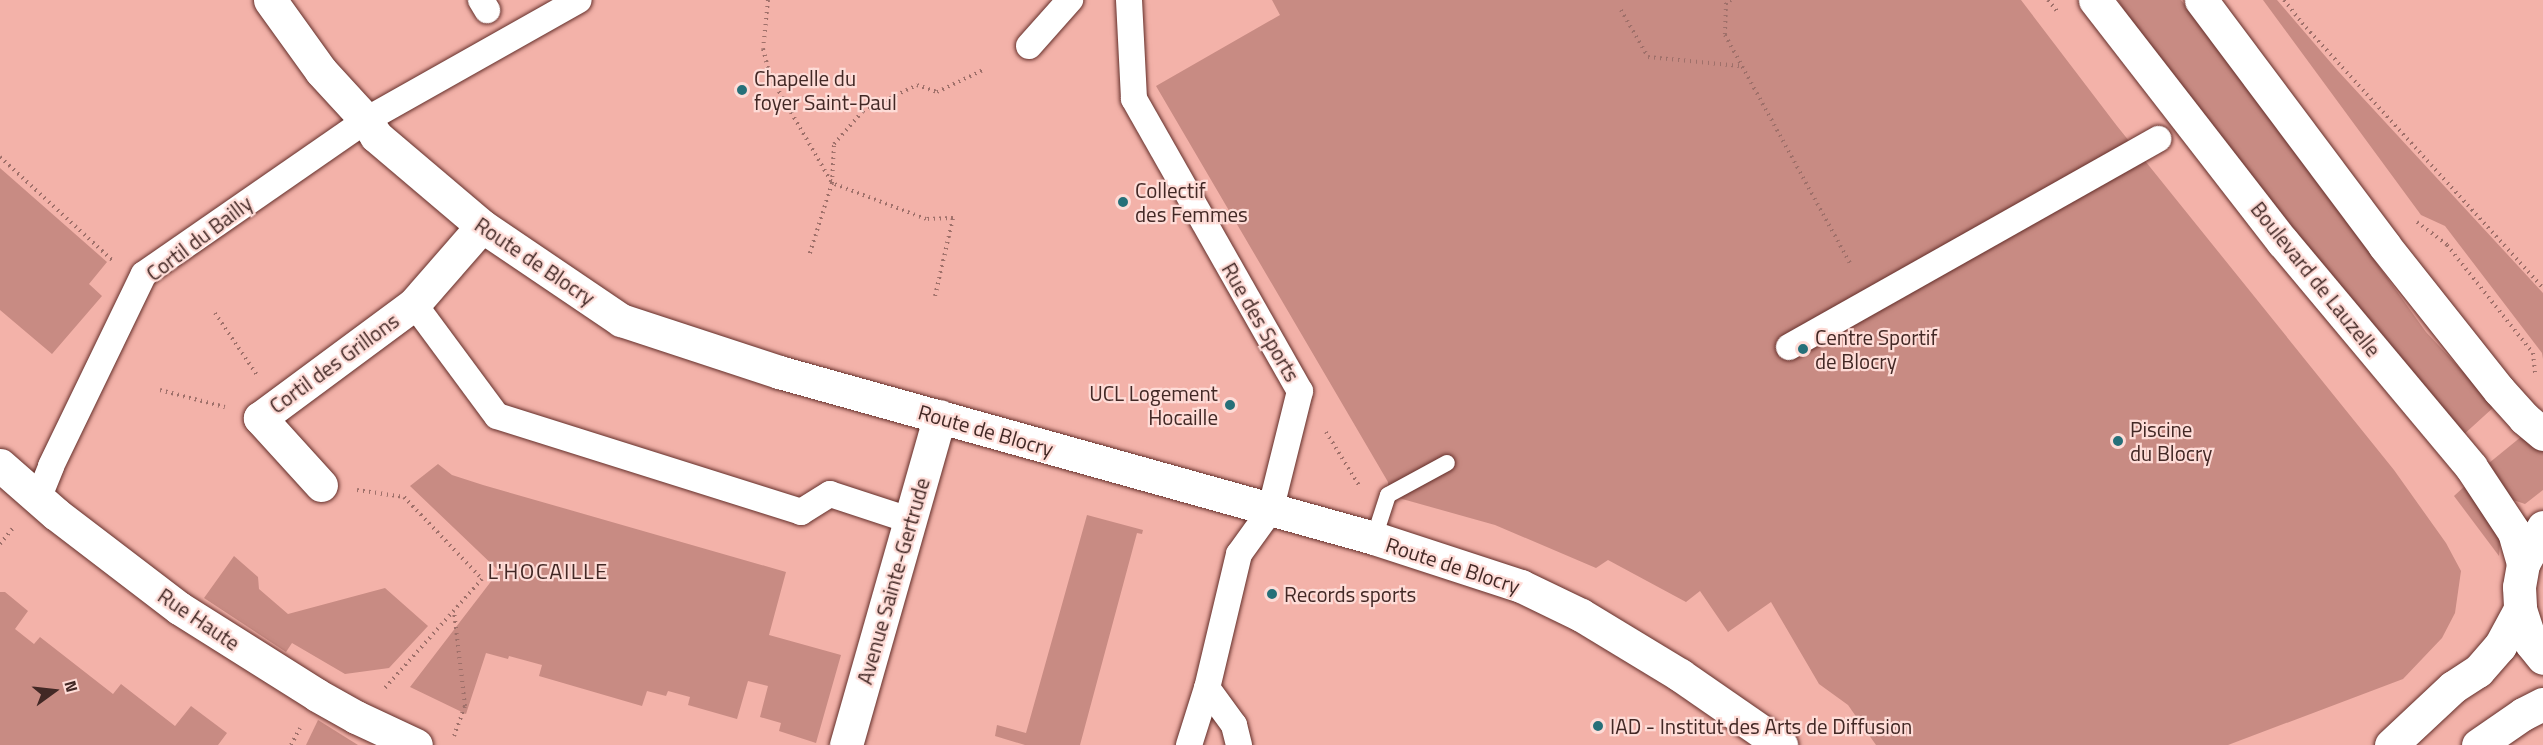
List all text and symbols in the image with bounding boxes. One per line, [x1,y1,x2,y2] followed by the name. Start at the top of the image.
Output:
[754,65,897,115] place label: Chapelle du foyer Saint-Paul
[735,83,749,97] marker: Chapelle du foyer Saint-Paul
[1135,177,1248,227] place label: Collectif des Femmes
[141,190,257,286] street label: Cortil du Bailly
[1116,195,1130,209] marker: Collectif des Femmes
[2246,196,2386,362] street label: Boulevard de Lauzelle
[470,212,600,310] street label: Route de Blocry
[1217,258,1305,386] street label: Rue des Sports
[264,308,404,418] street label: Cortil des Grillons
[1815,324,1937,374] place label: Centre Sportif de Blocry
[1796,342,1810,356] marker: Centre Sportif de Blocry
[1089,380,1218,430] place label: UCL Logement Hocaille
[1223,398,1237,412] marker: UCL Logement Hocaille
[916,399,1056,461] street label: Route de Blocry
[2130,416,2212,466] place label: Piscine du Blocry
[2111,434,2125,448] marker: Piscine du Blocry
[851,475,935,687] street label: Avenue Sainte-Gertrude
[1383,531,1523,599] street label: Route de Blocry
[487,559,609,585] district label: L'HOCAILLE
[1284,581,1416,607] place label: Records sports
[153,583,245,655] street label: Rue Haute
[1265,587,1279,601] marker: Records sports
[24,661,84,721] north arrow
[58,678,84,695] text: N
[1610,713,1912,739] place label: IAD - Institut des Arts de Diffusion
[1591,719,1605,733] marker: IAD - Institut des Arts de Diffusion

